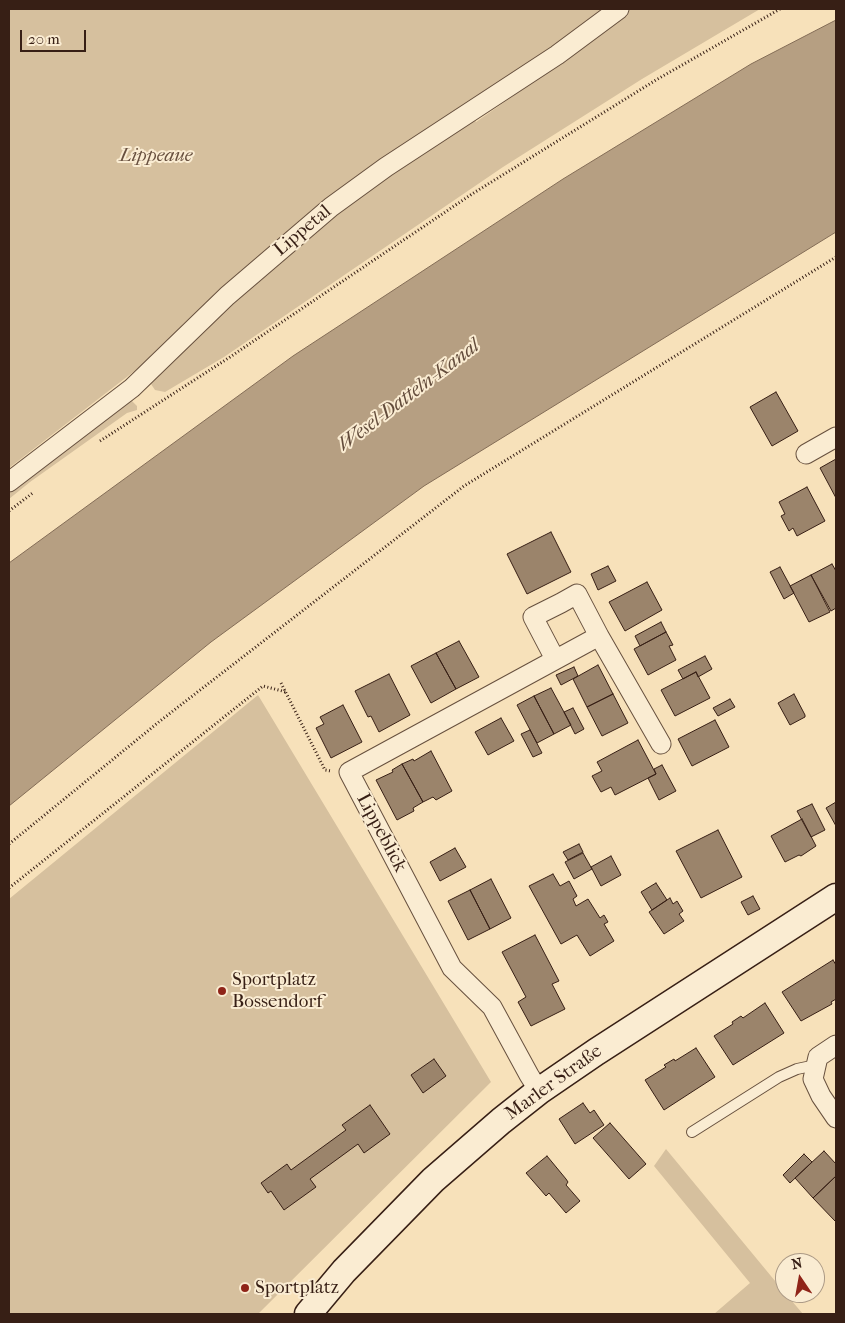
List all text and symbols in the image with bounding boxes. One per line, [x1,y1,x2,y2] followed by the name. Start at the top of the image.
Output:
[22,20,89,52] scale bar
[28,30,60,48] text: 20 m
[120,145,192,167] park label: Lippeaue
[270,200,336,262] street label: Lippetal
[333,335,485,457] water label: Wesel-Datteln-Kanal
[351,790,411,876] street label: Lippeblick
[232,969,323,1013] place label: Sportplatz Bossendorf
[216,985,228,997] marker: Sportplatz Bossendorf
[501,1040,607,1126] street label: Marler Straße
[775,1253,825,1303] north arrow
[790,1254,804,1273] text: N
[255,1277,339,1299] place label: Sportplatz
[239,1282,251,1294] marker: Sportplatz

